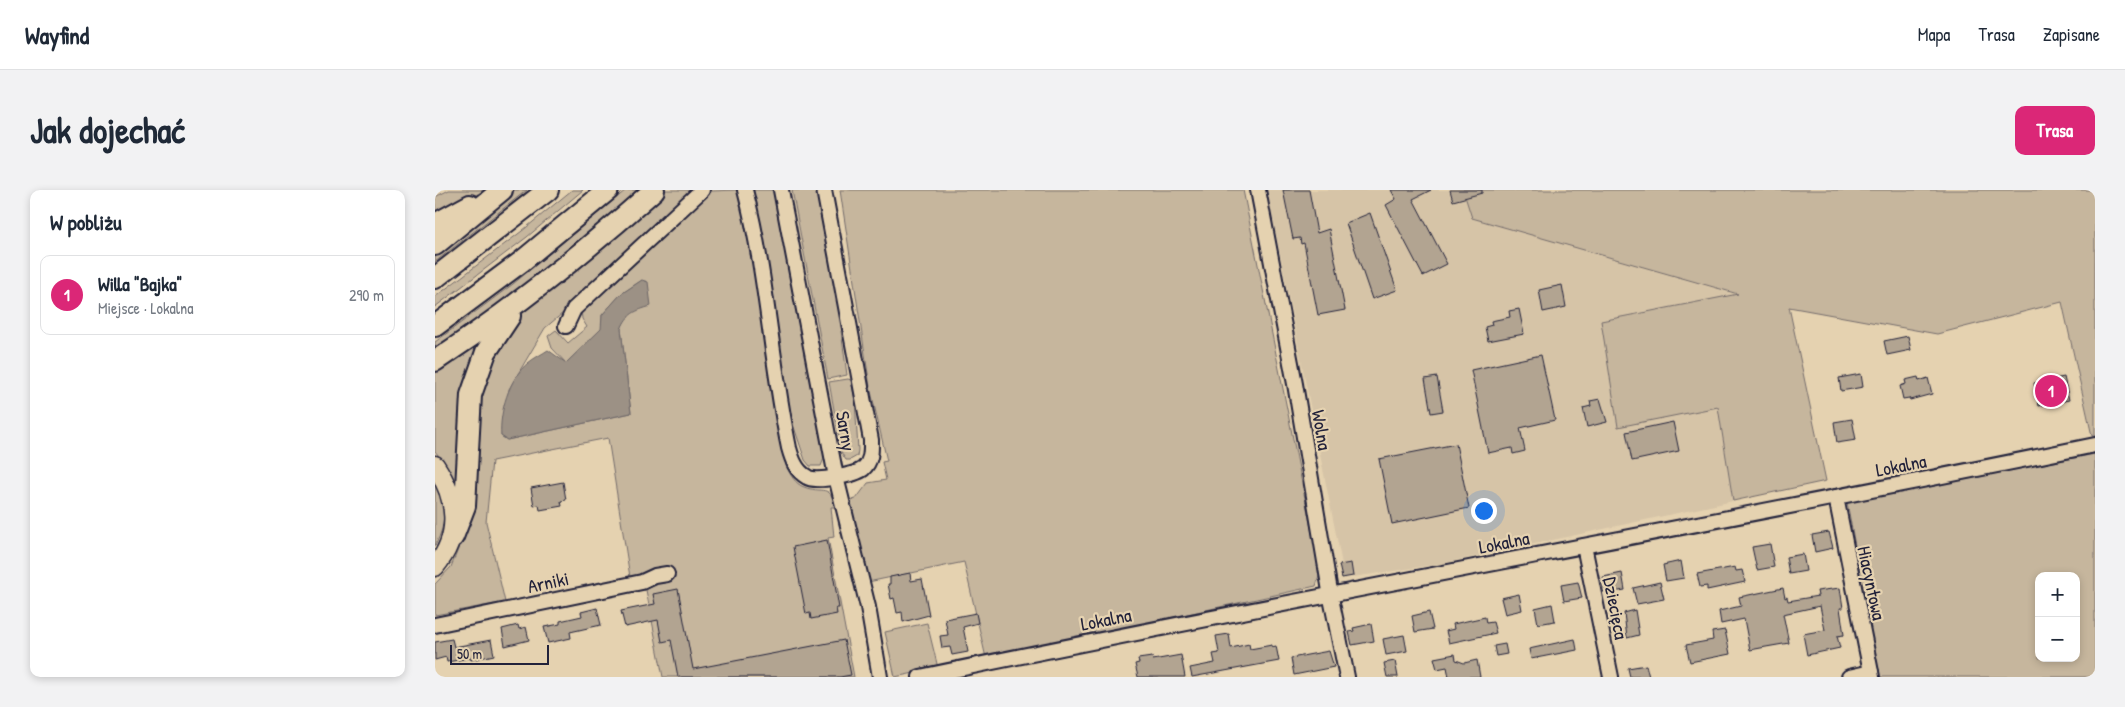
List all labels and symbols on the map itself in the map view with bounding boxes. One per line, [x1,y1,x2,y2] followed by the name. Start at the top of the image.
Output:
[2035,372,2067,410] pin: 1
[1306,408,1338,453] street label: Wolna
[830,409,862,453] street label: Sarny
[1873,447,1929,483] street label: Lokalna
[1471,498,1497,524] your location
[1476,524,1532,560] street label: Lokalna
[1851,544,1893,623] street label: Hiacyntowa
[525,565,571,599] street label: Arniki
[1597,575,1635,642] street label: Dziecięca
[1078,601,1134,637] street label: Lokalna
[450,642,549,665] scale bar

